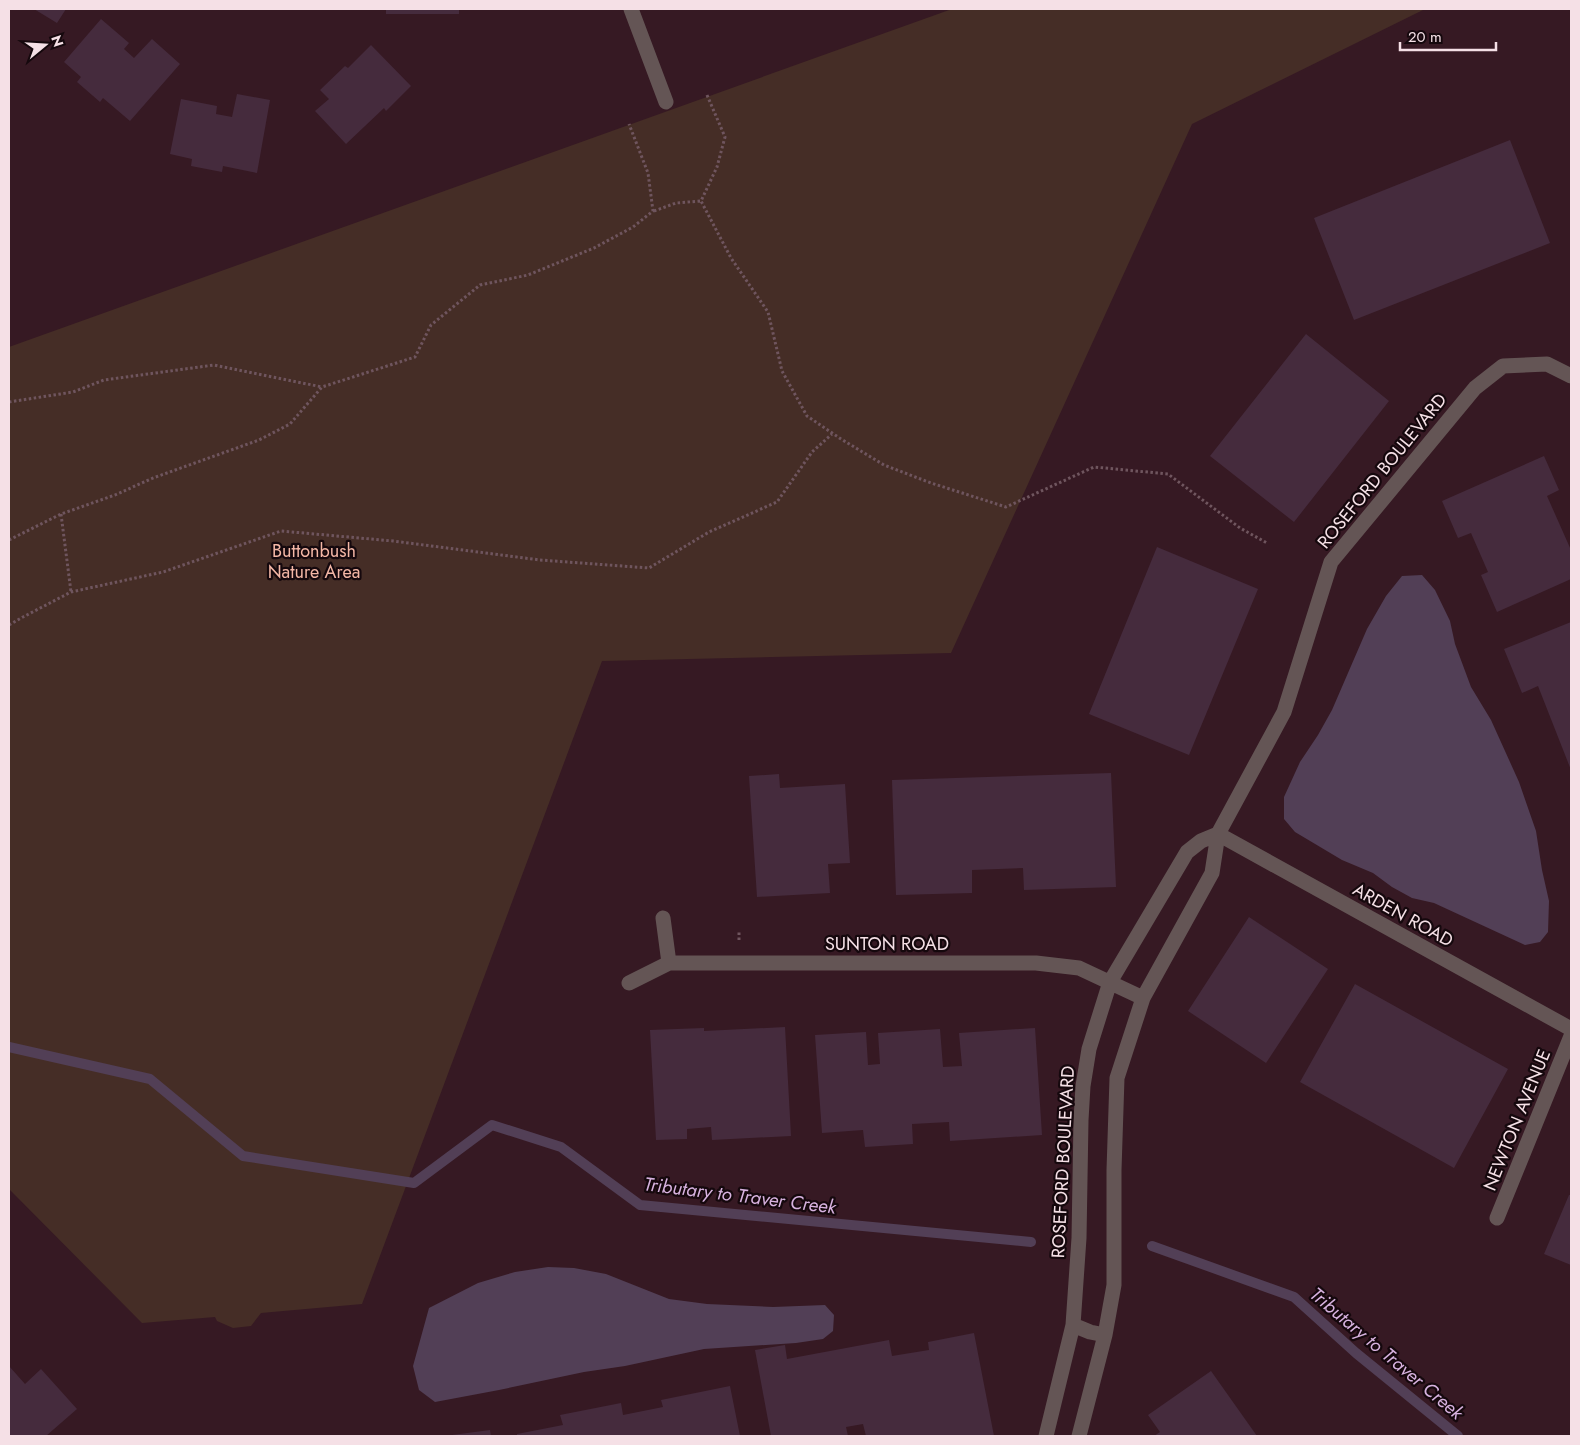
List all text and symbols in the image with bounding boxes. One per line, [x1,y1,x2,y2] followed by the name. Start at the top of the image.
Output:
[20,20,70,70] north arrow
[1400,20,1496,52] scale bar
[1408,26,1442,48] text: 20 m
[46,33,69,49] text: N
[1311,388,1453,554] street label: ROSEFORD BOULEVARD
[268,538,360,585] park label: Buttonbush Nature Area
[1348,877,1458,953] street label: ARDEN ROAD
[825,931,949,957] street label: SUNTON ROAD
[1477,1045,1557,1195] street label: NEWTON AVENUE
[1045,1065,1081,1259] street label: ROSEFORD BOULEVARD
[642,1170,838,1221] water label: Tributary to Traver Creek
[1304,1281,1470,1426] water label: Tributary to Traver Creek

